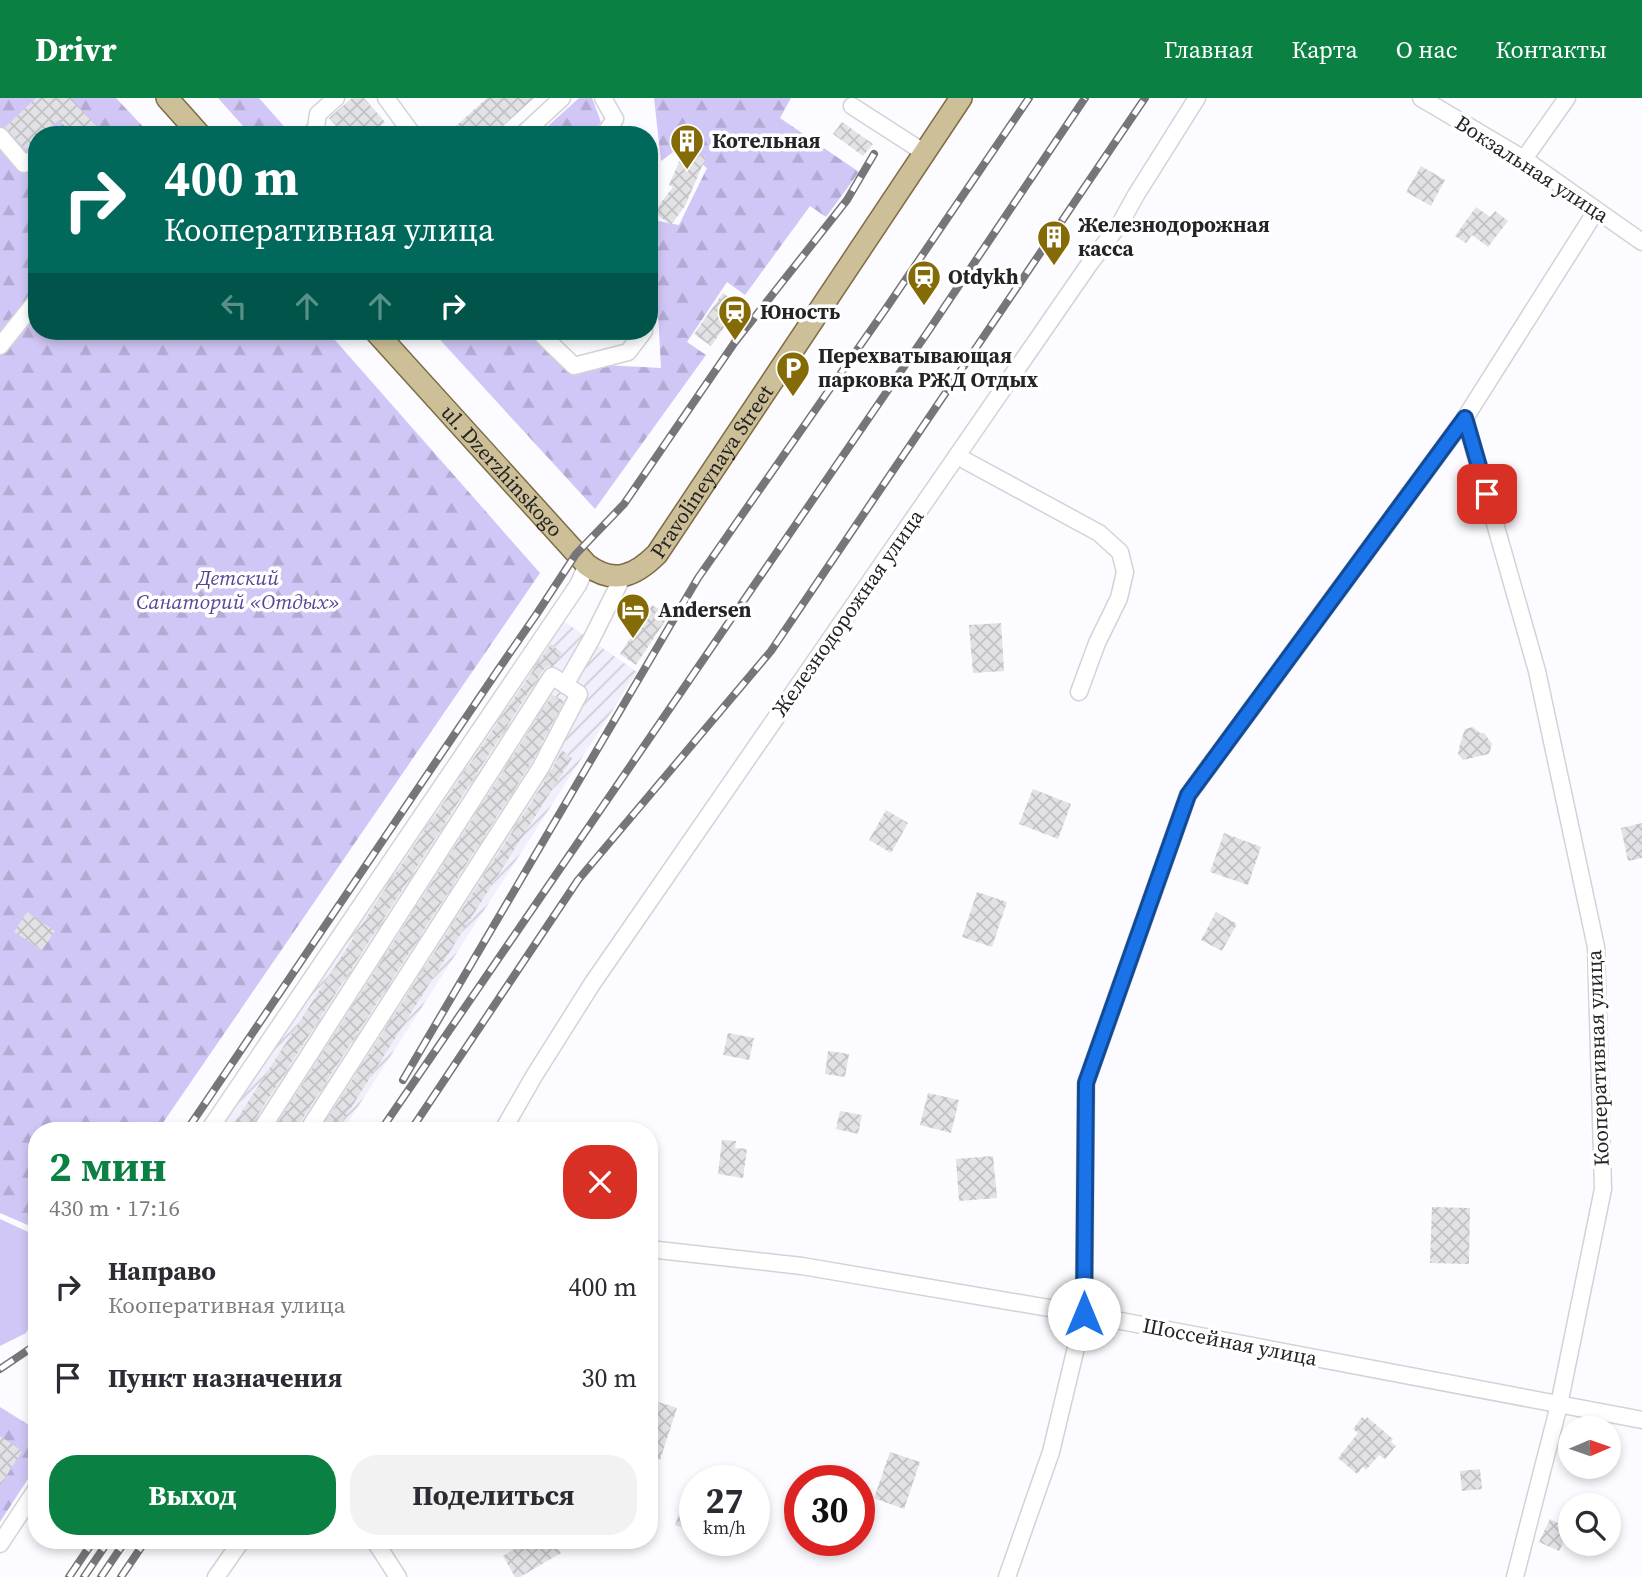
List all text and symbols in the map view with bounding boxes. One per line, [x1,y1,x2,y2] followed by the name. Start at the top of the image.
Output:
[35,27,117,72] text: Drivr
[1164,33,1253,66] text: Главная
[1291,33,1358,66] text: Карта
[1396,33,1457,66] text: О нас
[1495,33,1607,66] text: Контакты
[1450,108,1615,229] street label: Вокзальная улица
[668,122,706,171] building icon: Котельная
[712,126,821,155] place label: Котельная
[164,144,299,211] text: 400 m
[49,154,140,245] icon: right
[164,208,494,252] text: Кооперативная улица
[1078,210,1270,263] place label: Железнодорожная касса
[1035,218,1073,267] building icon: Железнодорожная касса
[905,258,943,307] station icon: Otdykh
[948,262,1019,291] place label: Otdykh
[215,287,253,325] icon: left
[288,287,326,325] icon: ahead
[361,287,399,325] icon: ahead
[434,287,472,325] icon: right
[716,293,754,342] station icon: Юность
[760,297,840,326] place label: Юность
[818,341,1038,394] place label: Перехватывающая парковка РЖД Отдых
[774,349,812,398] parking icon: Перехватывающая парковка РЖД Отдых
[643,379,780,564] street label: Pravolineynaya Street
[435,398,570,543] street label: ul. Dzerzhinskogo
[1457,464,1517,524] pin
[1468,475,1506,513] icon: arrive
[765,503,930,722] street label: Железнодорожная улица
[136,563,340,616] park label: Детский Санаторий «Отдых»
[614,591,652,640] hotel icon: Andersen
[658,595,752,624] place label: Andersen
[1579,949,1616,1167] street label: Кооперативная улица
[49,1137,166,1195] text: 2 мин
[563,1145,637,1219] button: close
[49,1192,180,1224] text: 430 m · 17:16
[108,1253,216,1289] text: Направо
[49,1268,87,1306] icon: right
[569,1269,637,1305] text: 400 m
[1047,1277,1121,1351] position arrow
[108,1289,345,1321] text: Кооперативная улица
[1141,1310,1320,1373] street label: Шоссейная улица
[49,1359,87,1397] icon: arrive
[108,1360,342,1396] text: Пункт назначения
[582,1360,637,1396] text: 30 m
[1558,1416,1620,1479] north arrow
[1558,1416,1621,1556] map controls
[49,1455,336,1535] button: Выход
[350,1455,637,1535] button: Поделиться
[784,1465,875,1556] speed limit sign: 30
[706,1477,743,1525] text: 27
[1558,1493,1621,1556] button: search
[703,1515,746,1540] text: km/h

